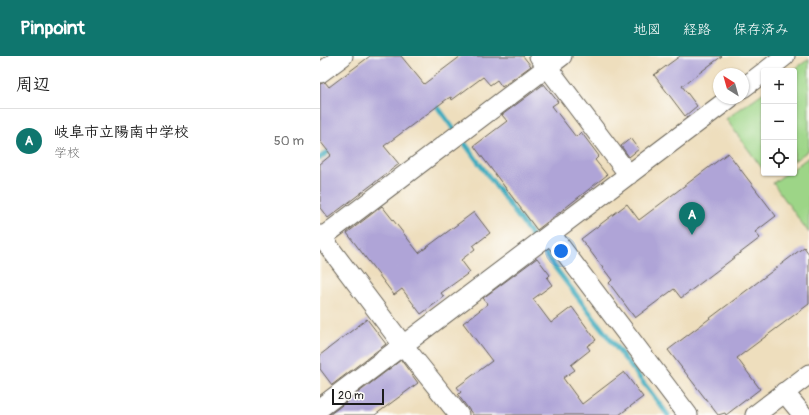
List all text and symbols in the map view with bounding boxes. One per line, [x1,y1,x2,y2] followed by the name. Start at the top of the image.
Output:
[20,16,85,40] text: Pinpoint
[633,21,661,38] text: 地図
[683,21,711,38] text: 経路
[733,21,789,38] text: 保存済み
[713,68,749,104] north arrow
[761,68,797,176] map controls
[761,68,797,104] button: +
[16,74,50,95] text: 周辺
[761,104,797,140] button: −
[54,123,189,142] text: 岐阜市立陽南中学校
[25,133,33,149] text: A
[274,133,304,149] text: 50 m
[761,140,797,176] button: locate
[54,145,80,161] text: 学校
[679,202,705,235] pin: A
[551,241,571,261] your location
[332,387,384,406] scale bar
[338,389,364,402] text: 20 m

